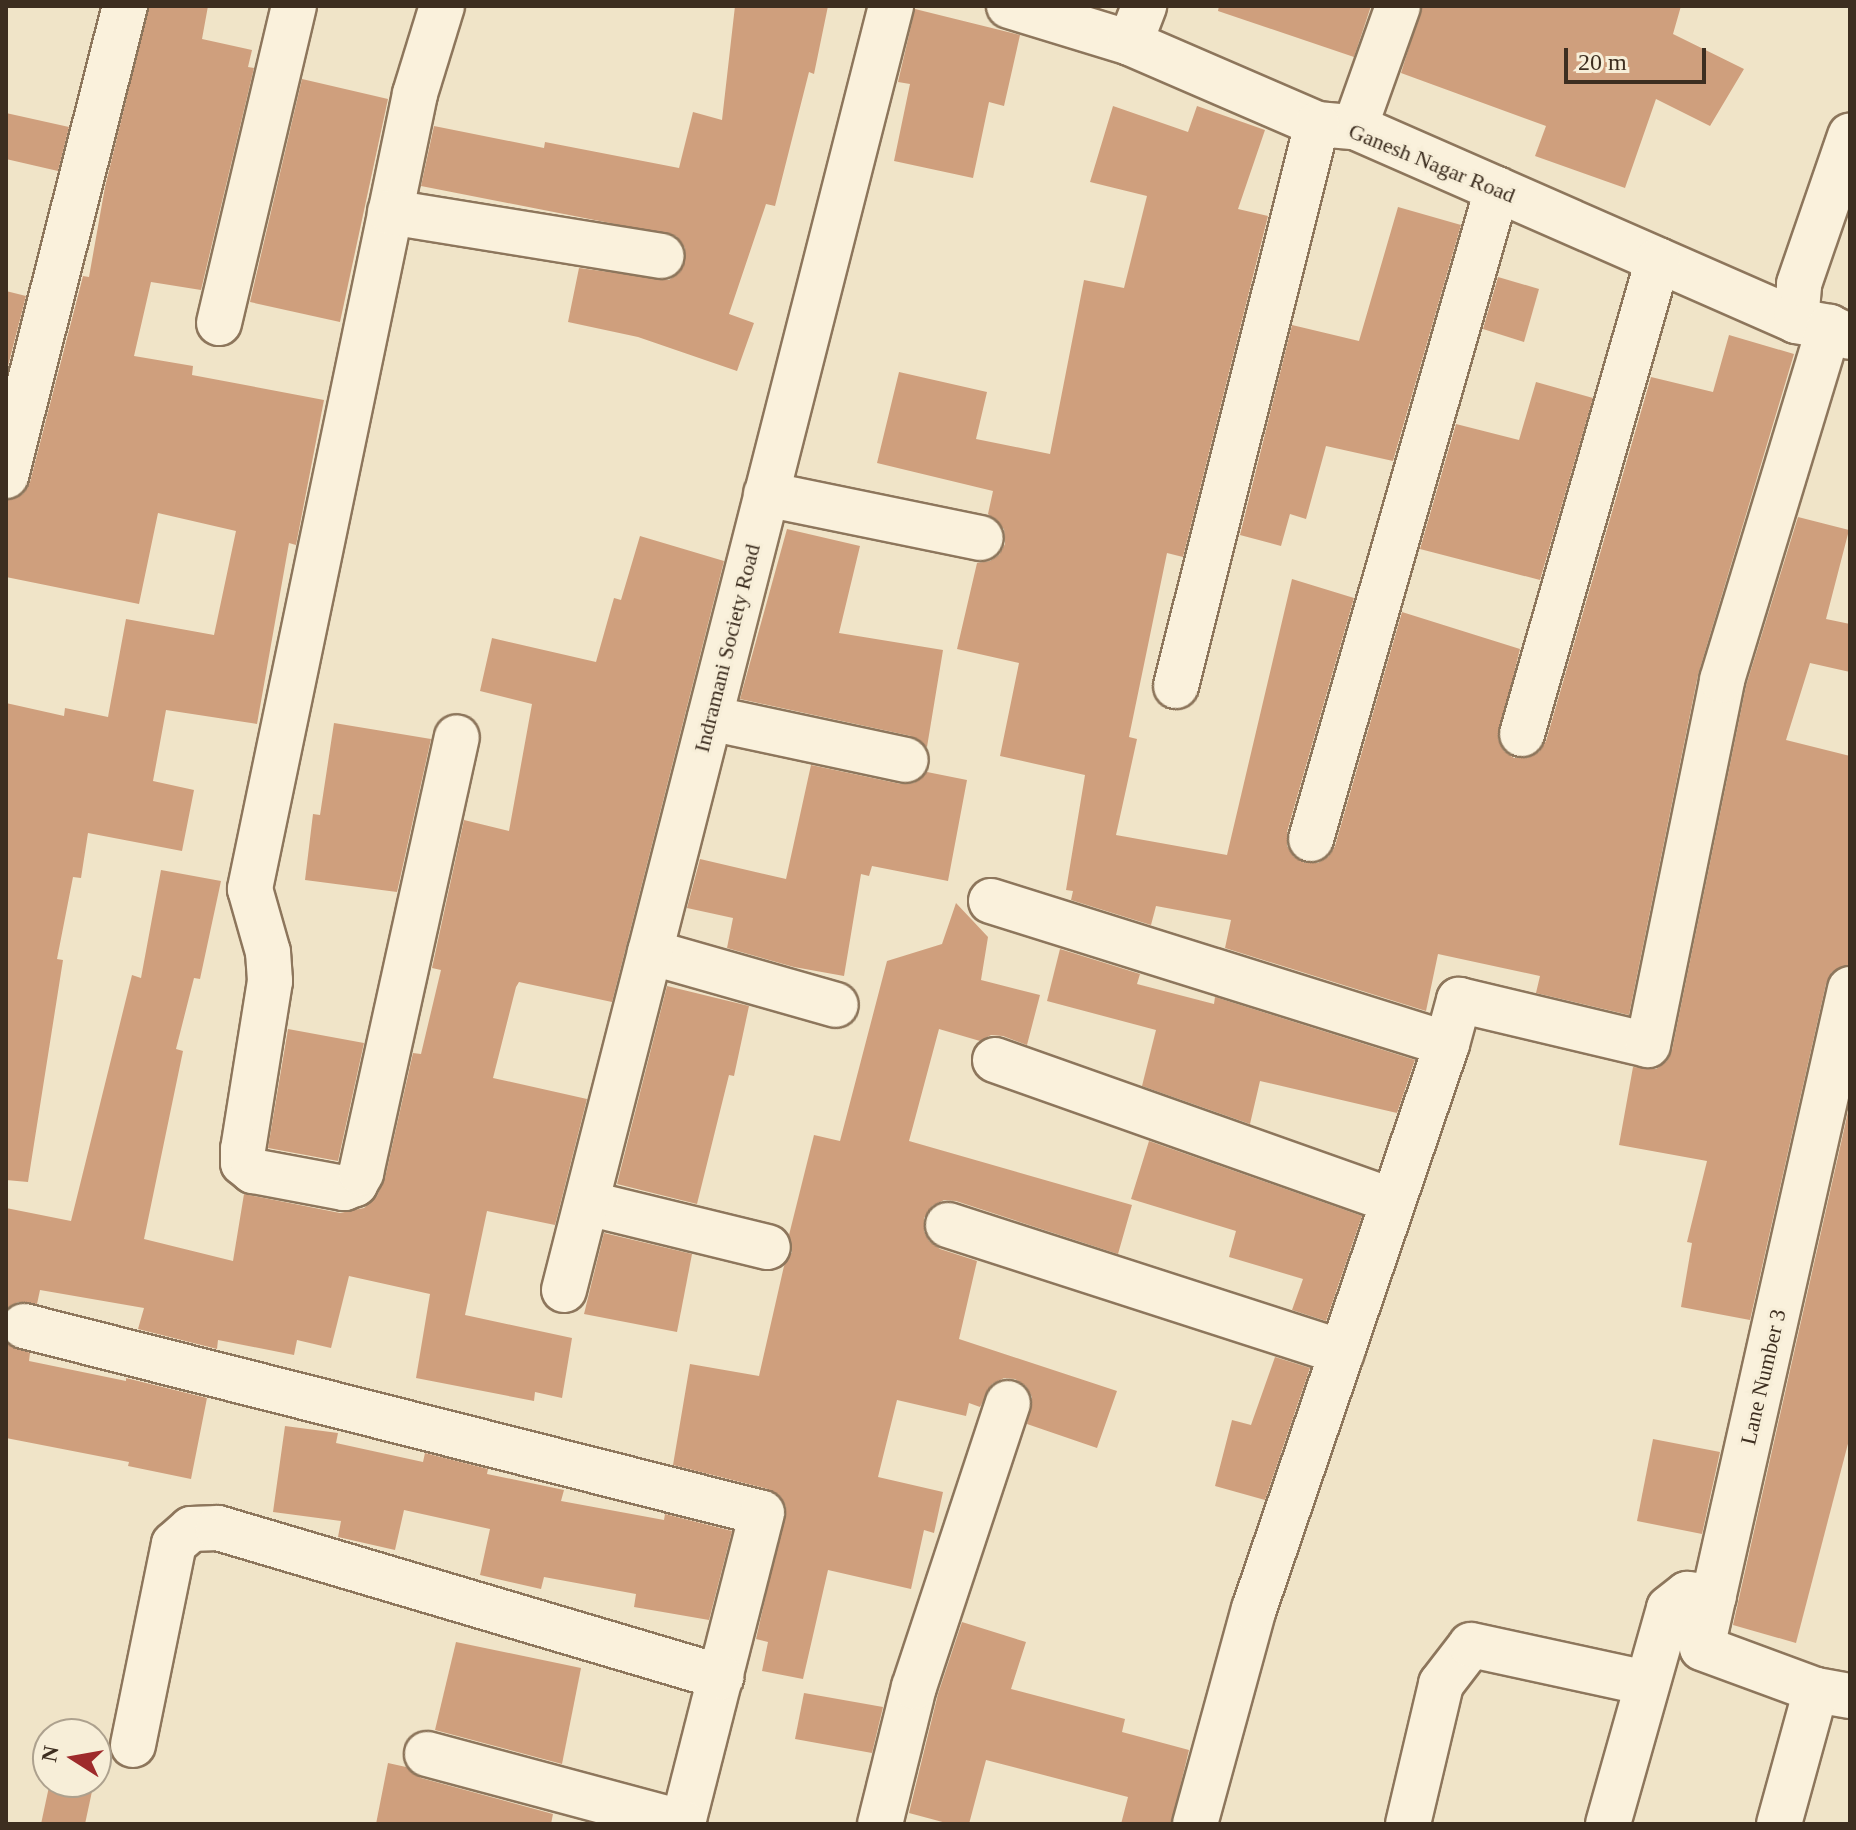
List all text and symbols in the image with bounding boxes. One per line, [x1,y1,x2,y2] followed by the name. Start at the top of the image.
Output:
[1568,32,1710,82] scale bar
[1578,49,1627,75] text: 20 m
[1345,118,1519,208] street label: Ganesh Nagar Road
[688,541,766,755] street label: Indramani Society Road
[1735,1307,1791,1447] street label: Lane Number 3
[32,1718,112,1798] north arrow
[36,1744,64,1764] text: N

